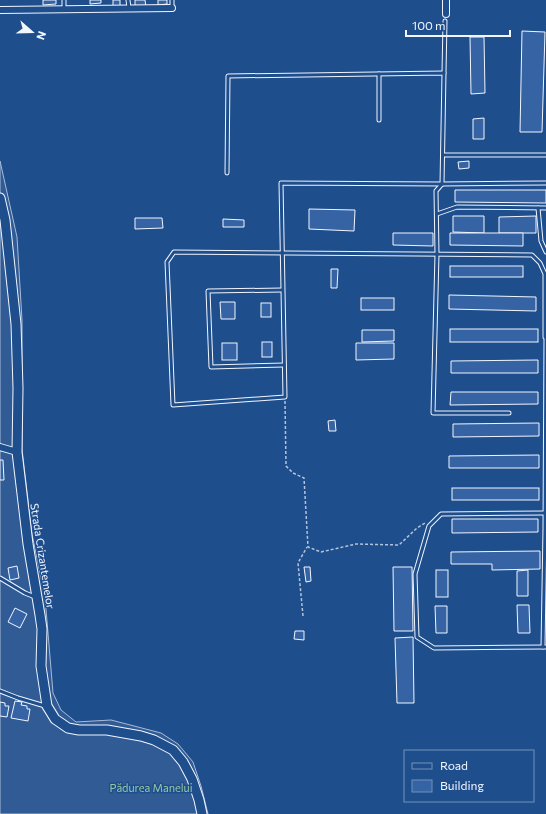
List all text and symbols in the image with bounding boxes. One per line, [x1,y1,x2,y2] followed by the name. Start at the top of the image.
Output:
[12,12,52,52] north arrow
[406,12,510,38] scale bar
[412,18,446,32] text: 100 m
[34,29,49,42] text: N
[28,502,58,610] street label: Strada Crizantemelor
[404,750,534,802] legend
[440,758,468,772] text: Road
[440,778,484,792] text: Building
[109,781,193,794] park label: Pădurea Manelui

